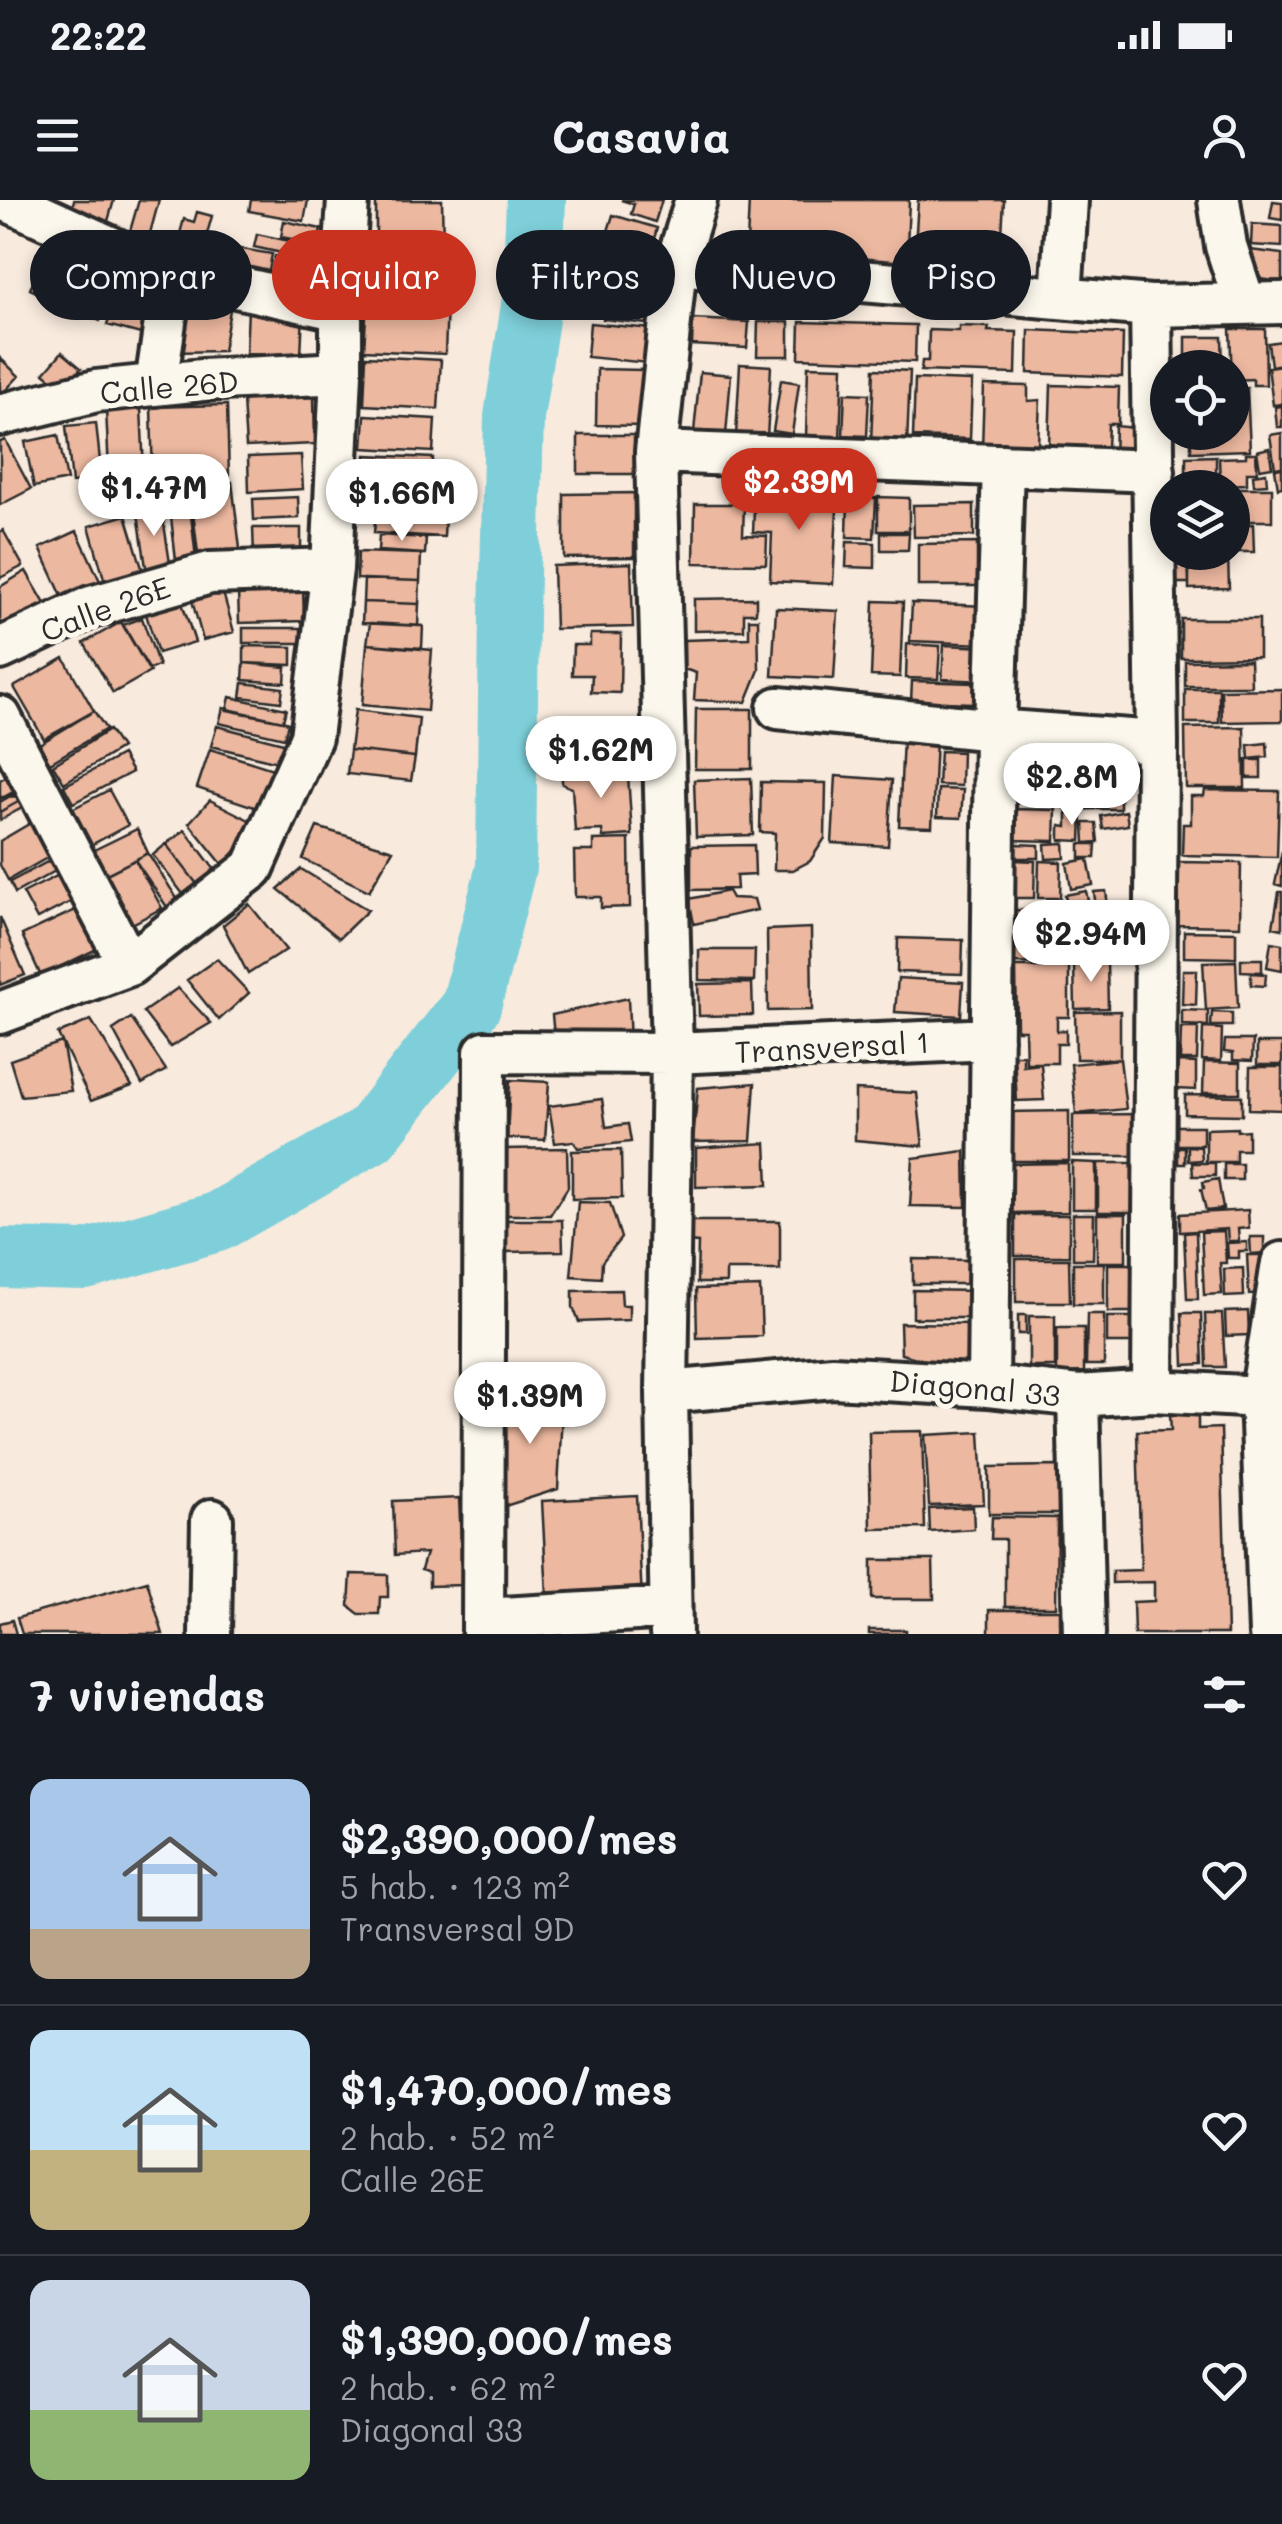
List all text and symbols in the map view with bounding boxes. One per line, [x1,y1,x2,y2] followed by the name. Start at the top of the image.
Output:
[50,10,147,60] text: 22:22
[552,106,730,164] text: Casavia
[30,108,85,163] icon: menu
[1197,108,1252,163] icon: person
[30,230,252,320] chip: Comprar
[272,230,476,320] chip: Alquilar
[496,230,675,320] chip: Filtros
[695,230,871,320] chip: Nuevo
[891,230,1031,320] chip: Piso
[1150,350,1250,570] map controls
[1150,350,1250,450] button: locate
[98,360,240,412] street label: Calle 26D
[718,448,880,533] pin: $2.39M
[73,454,235,539] pin: $1.47M
[321,459,483,544] pin: $1.66M
[743,459,855,501] text: $2.39M
[100,465,208,507] text: $1.47M
[348,470,456,512] text: $1.66M
[1150,470,1250,570] button: layers
[35,566,175,650] street label: Calle 26E
[520,716,682,801] pin: $1.62M
[548,727,654,769] text: $1.62M
[1002,743,1142,828] pin: $2.8M
[1025,754,1119,796] text: $2.8M
[1010,900,1172,985] pin: $2.94M
[1035,911,1147,953] text: $2.94M
[734,1021,930,1071] street label: Transversal 1
[888,1360,1062,1414] street label: Diagonal 33
[449,1362,611,1447] pin: $1.39M
[476,1373,584,1415] text: $1.39M
[30,1667,265,1722] text: 7 viviendas
[1197,1667,1252,1722] icon: filters
[340,1810,678,1865] text: $2,390,000/mes
[110,1819,230,1939] icon: home
[1197,1852,1252,1907] icon: heart
[340,1865,570,1907] text: 5 hab. · 123 m²
[340,1907,575,1949] text: Transversal 9D
[340,2061,672,2116] text: $1,470,000/mes
[110,2070,230,2190] icon: home
[1197,2103,1252,2158] icon: heart
[340,2116,555,2158] text: 2 hab. · 52 m²
[340,2158,484,2200] text: Calle 26E
[340,2311,673,2366] text: $1,390,000/mes
[110,2320,230,2440] icon: home
[1197,2353,1252,2408] icon: heart
[340,2366,555,2408] text: 2 hab. · 62 m²
[340,2408,523,2450] text: Diagonal 33

